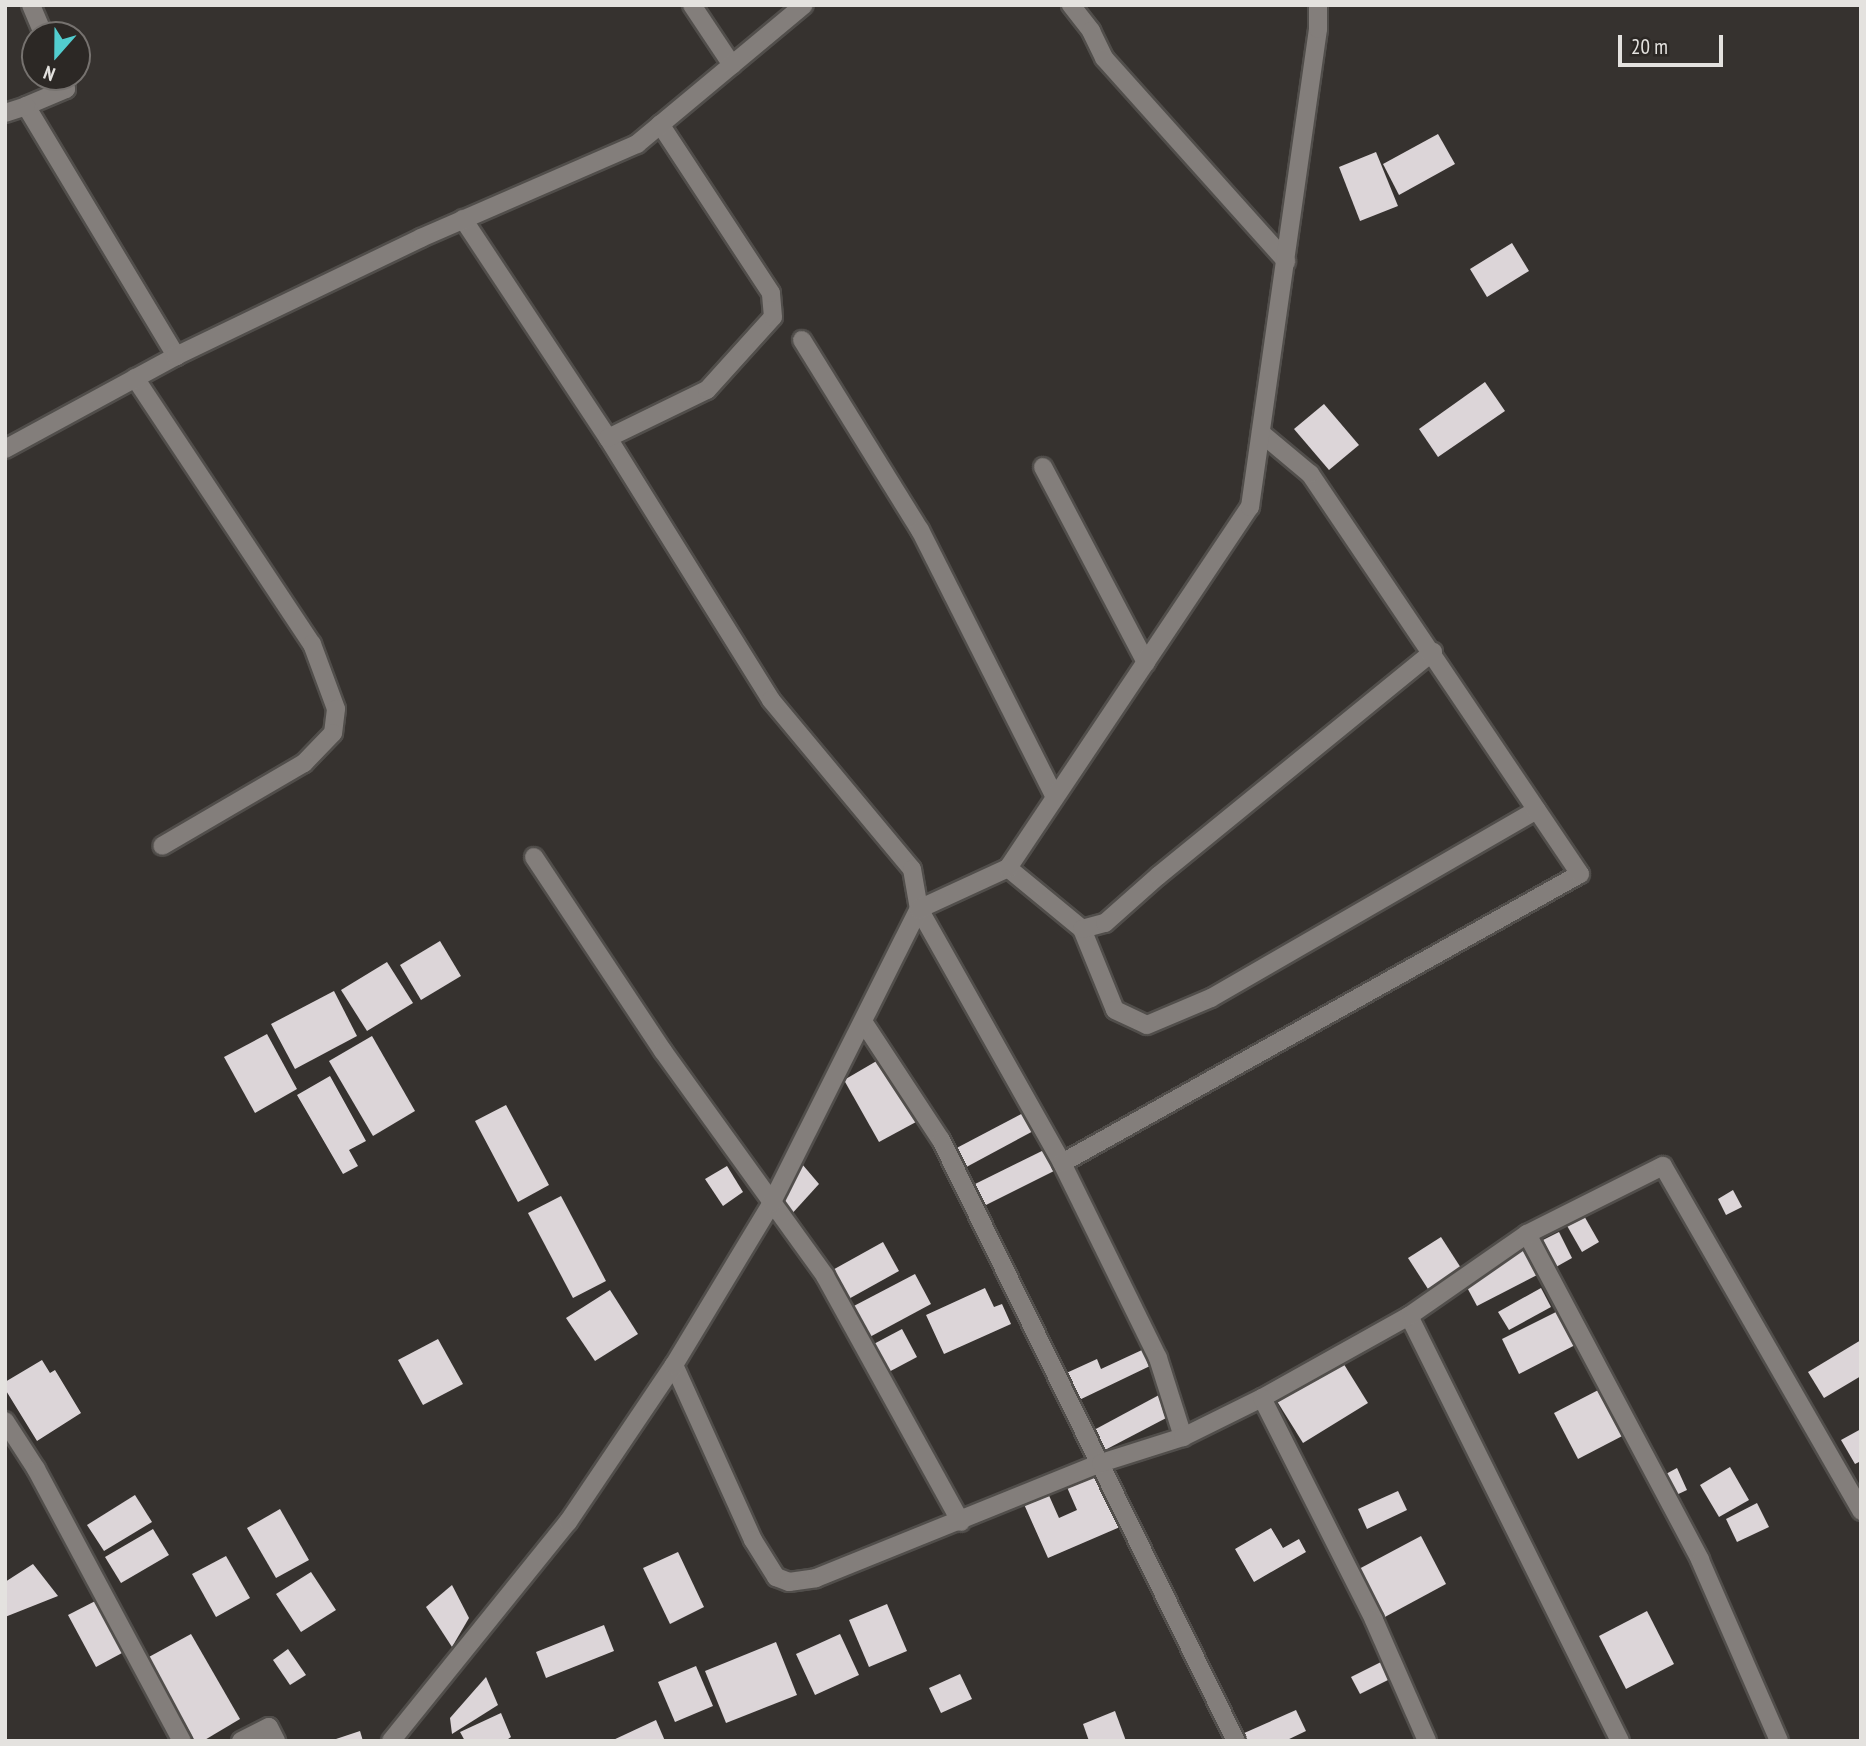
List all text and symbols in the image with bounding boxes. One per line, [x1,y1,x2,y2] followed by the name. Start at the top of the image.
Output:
[21,21,91,91] north arrow
[1621,21,1726,65] scale bar
[1631,33,1668,60] text: 20 m
[40,61,58,87] text: N

